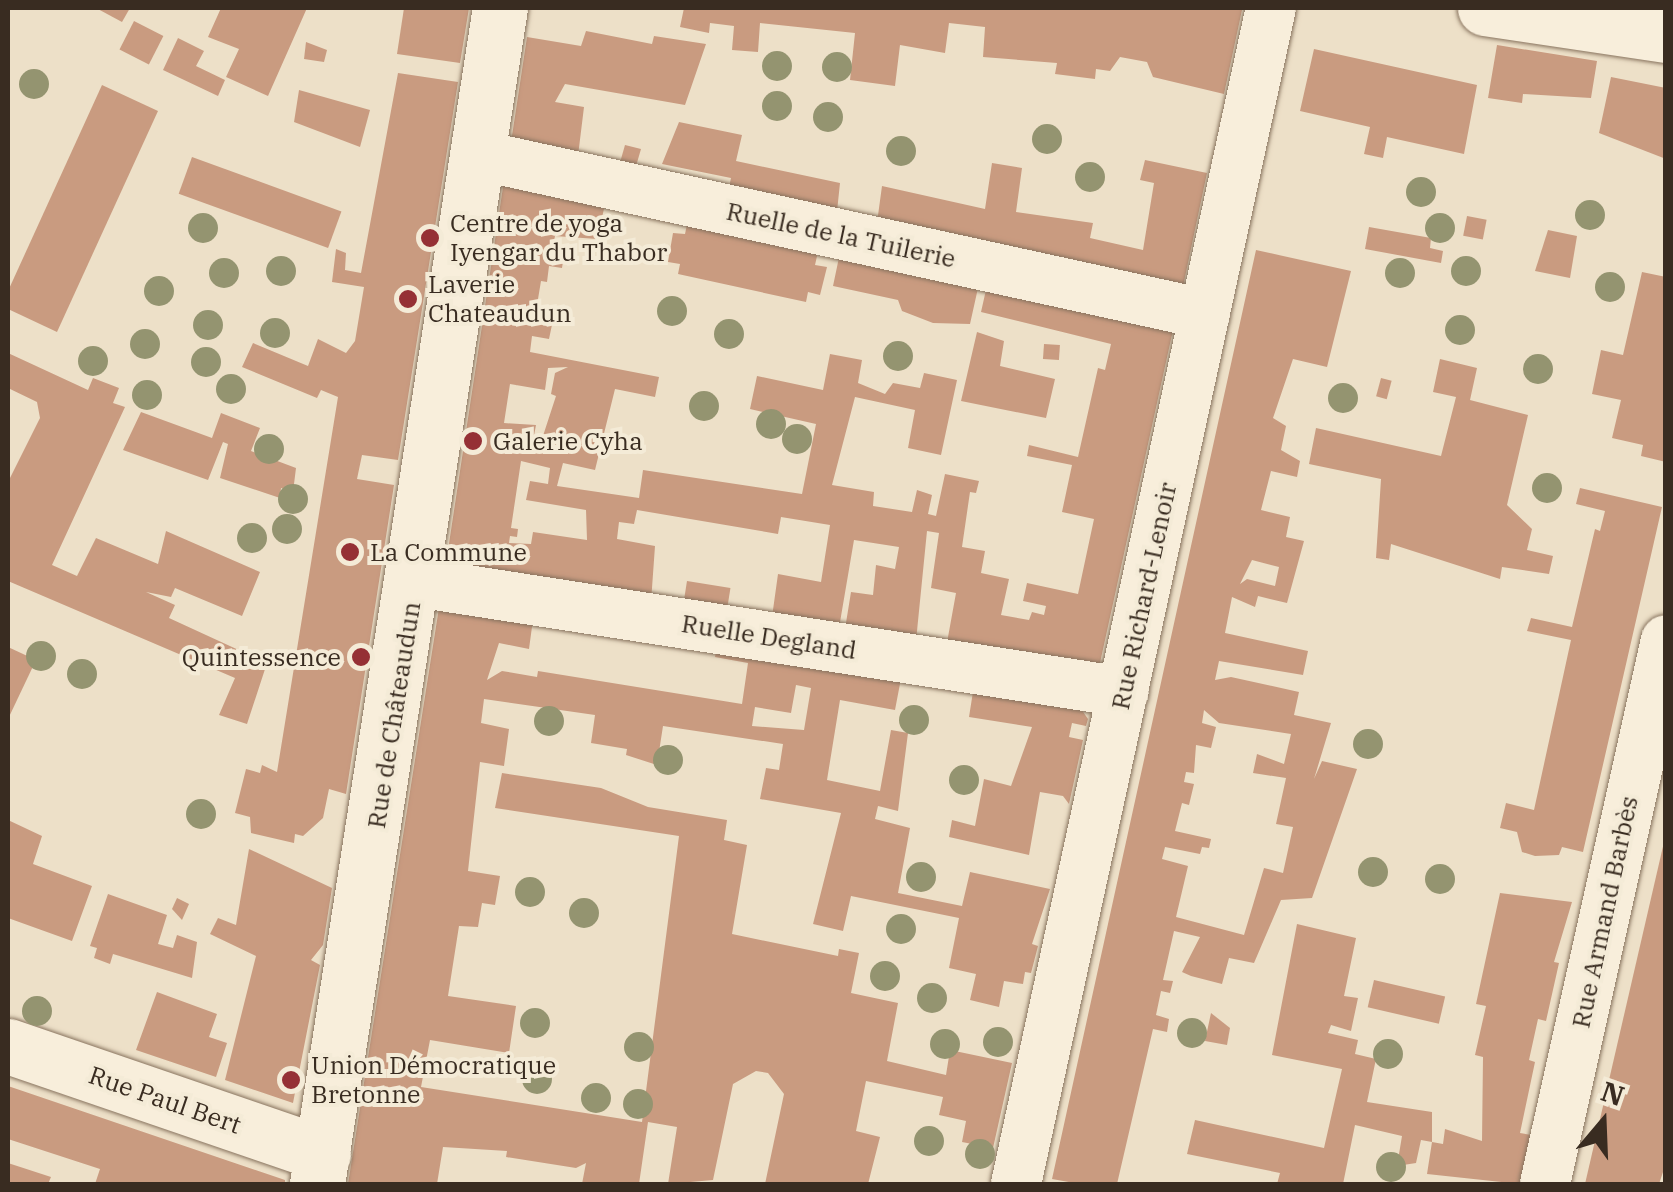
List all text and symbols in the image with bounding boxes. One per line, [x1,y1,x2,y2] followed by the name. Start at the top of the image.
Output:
[724,196,958,274] street label: Ruelle de la Tuilerie
[450,209,667,268] place label: Centre de yoga Iyengar du Thabor
[419,227,441,249] marker: Centre de yoga Iyengar du Thabor
[428,270,571,329] place label: Laverie Chateaudun
[397,288,419,310] marker: Laverie Chateaudun
[493,426,643,456] place label: Galerie Cyha
[462,430,484,452] marker: Galerie Cyha
[1105,480,1183,712] street label: Rue Richard-Lenoir
[370,537,527,567] place label: La Commune
[339,541,361,563] marker: La Commune
[361,600,427,830] street label: Rue de Châteaudun
[679,608,859,666] street label: Ruelle Degland
[182,642,341,672] place label: Quintessence
[350,646,372,668] marker: Quintessence
[1566,793,1644,1031] street label: Rue Armand Barbès
[311,1051,556,1110] place label: Union Démocratique Bretonne
[85,1060,245,1140] street label: Rue Paul Bert
[280,1069,302,1091] marker: Union Démocratique Bretonne
[1553,1072,1653,1172] north arrow
[1596,1072,1629,1114] text: N

